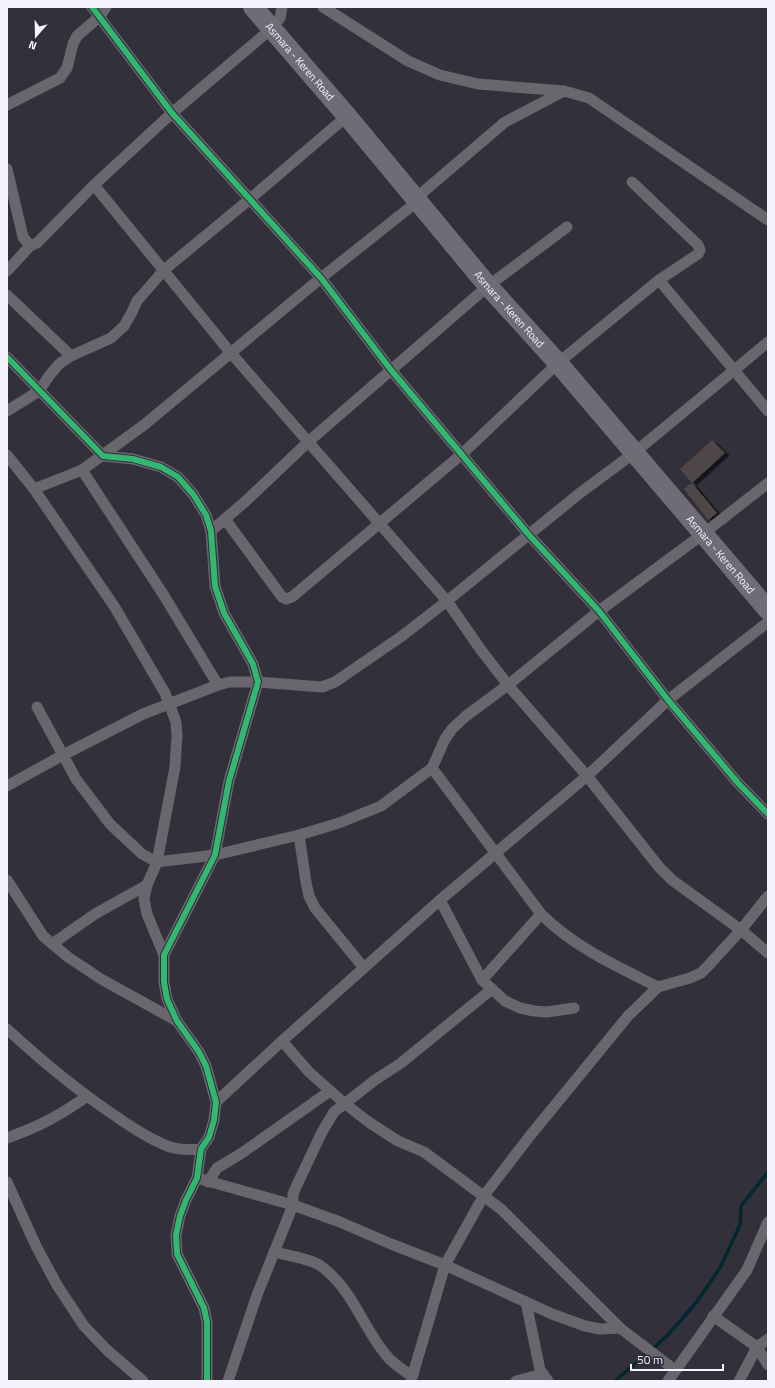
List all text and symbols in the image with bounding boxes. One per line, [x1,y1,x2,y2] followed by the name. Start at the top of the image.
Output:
[16,16,56,56] north arrow
[262,19,338,104] street label: Asmara - Keren Road
[26,37,39,54] text: N
[470,267,548,351] street label: Asmara - Keren Road
[683,512,759,597] street label: Asmara - Keren Road
[631,1346,723,1372] scale bar
[637,1350,663,1369] text: 50 m

